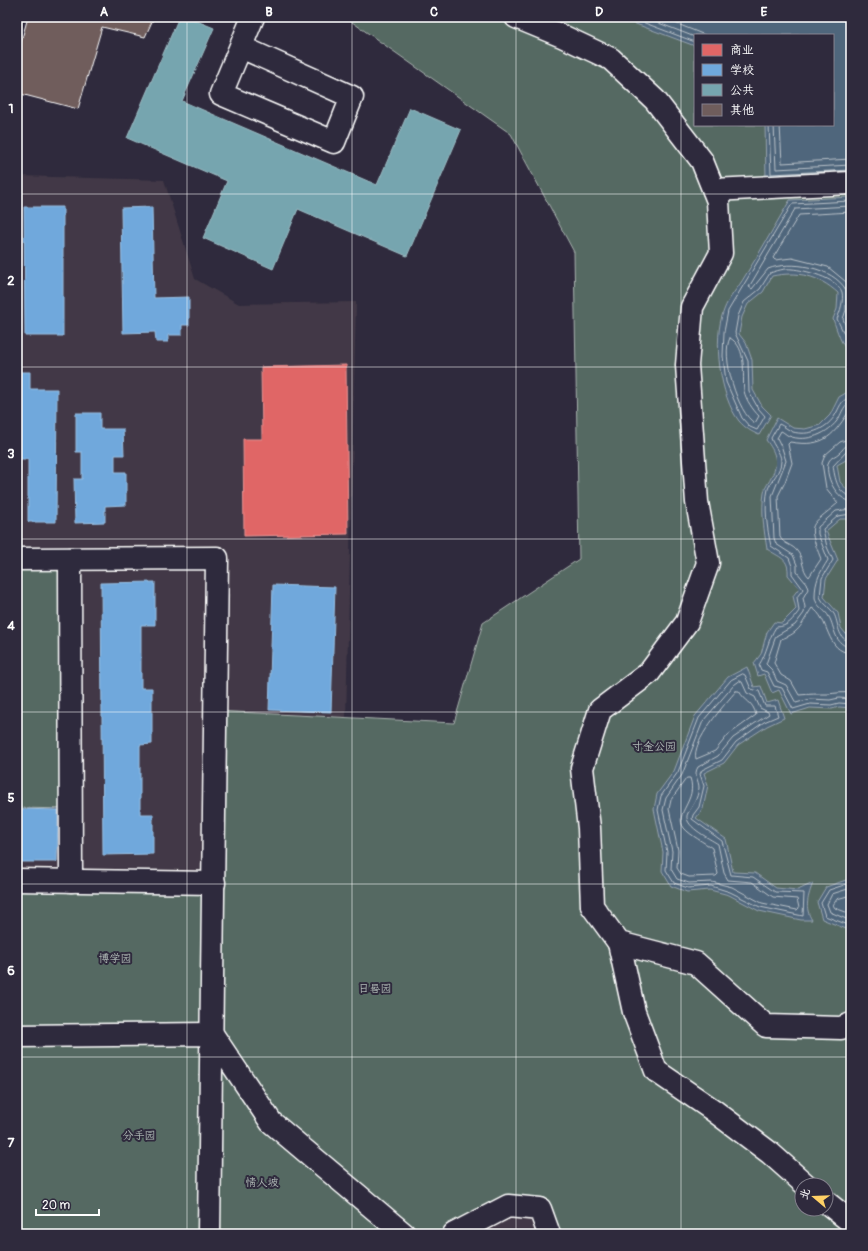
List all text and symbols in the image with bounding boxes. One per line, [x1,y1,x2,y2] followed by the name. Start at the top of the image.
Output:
[100,4,109,20] text: A
[265,4,273,20] text: B
[430,4,438,20] text: C
[595,4,603,20] text: D
[761,4,768,20] text: E
[694,34,834,126] legend
[730,43,754,58] text: 商业
[730,63,754,78] text: 学校
[730,83,754,98] text: 公共
[8,101,14,117] text: 1
[730,103,754,118] text: 其他
[7,273,15,289] text: 2
[7,446,15,462] text: 3
[7,618,15,634] text: 4
[632,740,676,753] park label: 寸金公园
[7,790,15,806] text: 5
[99,952,132,965] park label: 博学园
[7,963,15,979] text: 6
[359,982,392,995] park label: 日晷园
[123,1129,156,1142] park label: 分手园
[8,1135,15,1151] text: 7
[246,1176,279,1189] park label: 情人坡
[794,1177,834,1217] north arrow
[797,1187,813,1201] text: 北
[36,1191,99,1217] scale bar
[42,1198,71,1213] text: 20 m

